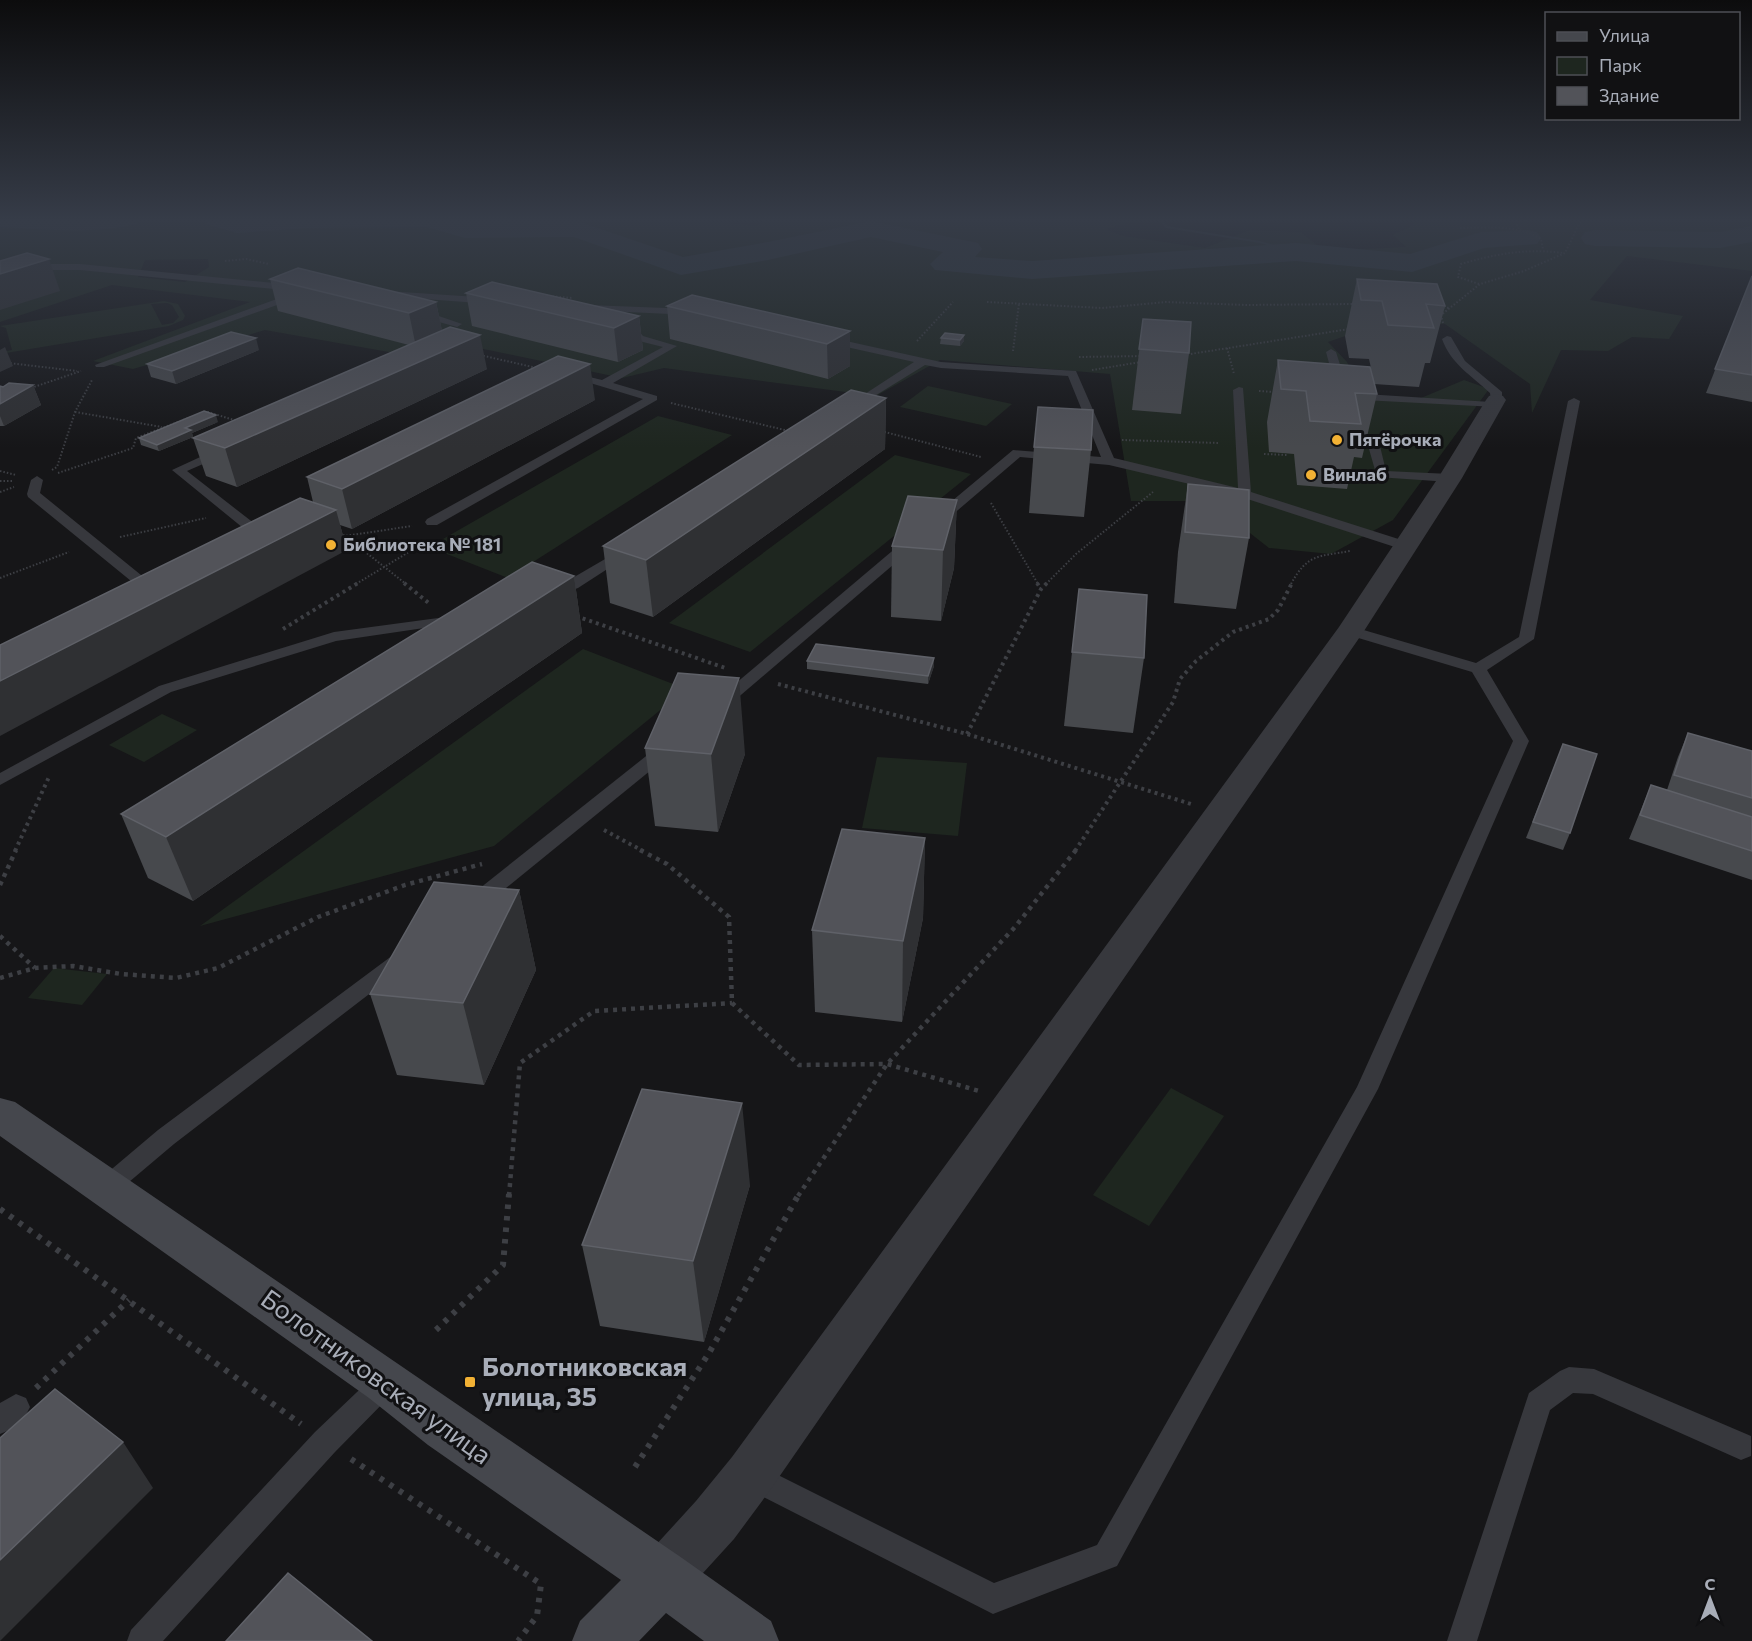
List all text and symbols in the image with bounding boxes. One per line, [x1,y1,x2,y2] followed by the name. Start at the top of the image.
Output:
[1545,12,1740,120] legend
[1599,24,1650,46] text: Улица
[1599,54,1642,76] text: Парк
[1599,84,1659,106] text: Здание
[1349,428,1441,450] place label: Пятёрочка
[1330,433,1344,447] marker: Пятёрочка
[1323,463,1387,485] place label: Винлаб
[1304,468,1318,482] marker: Винлаб
[343,533,501,555] place label: Библиотека № 181
[324,538,338,552] marker: Библиотека № 181
[256,1282,498,1470] street label: Болотниковская улица
[482,1350,687,1411] place label: Болотниковская улица, 35
[463,1375,477,1389] marker: Болотниковская улица, 35
[1680,1569,1740,1629] north arrow
[1705,1574,1716,1593] text: С

